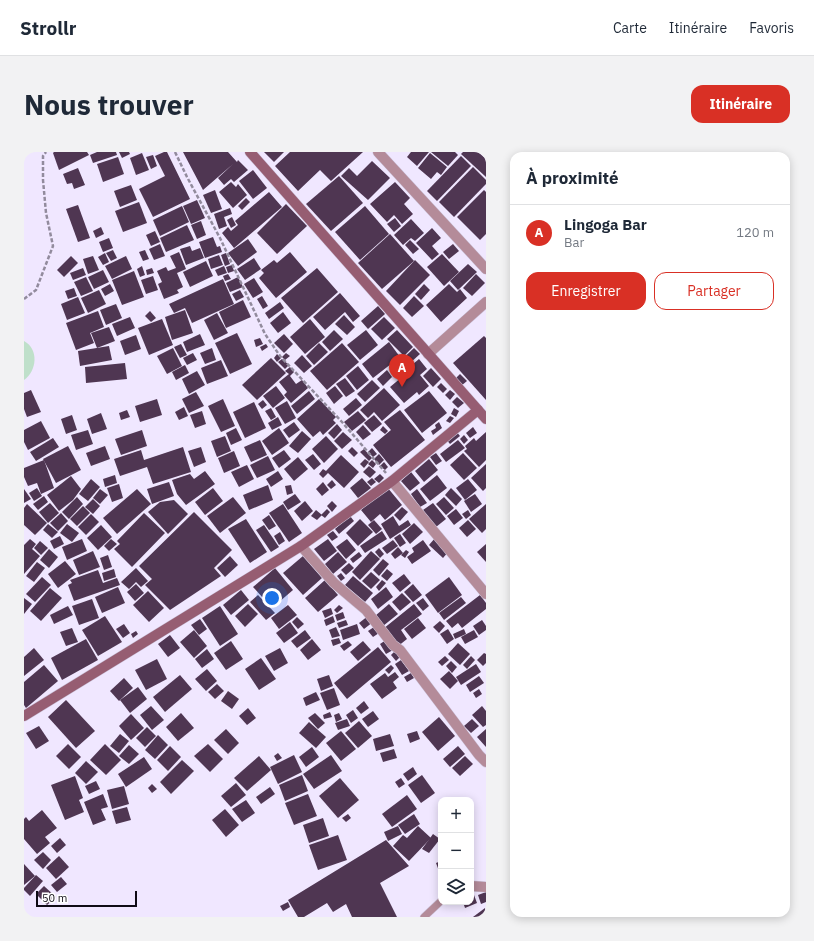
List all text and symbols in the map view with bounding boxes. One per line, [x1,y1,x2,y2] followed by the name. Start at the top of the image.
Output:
[20,16,76,40] text: Strollr
[613,19,647,37] text: Carte
[669,19,727,37] text: Itinéraire
[749,19,794,37] text: Favoris
[691,85,790,123] button: Itinéraire
[24,86,194,123] text: Nous trouver
[526,167,619,189] text: À proximité
[564,215,647,234] text: Lingoga Bar
[535,224,543,241] text: A
[736,224,774,241] text: 120 m
[564,234,584,251] text: Bar
[526,272,646,310] button: Enregistrer
[654,272,774,310] button: Partager
[389,354,415,387] pin: A
[262,588,282,608] your location
[438,797,474,905] map controls
[438,797,474,833] button: +
[438,833,474,869] button: −
[438,869,474,905] button: layers
[36,889,137,908] scale bar
[42,891,67,905] text: 50 m

